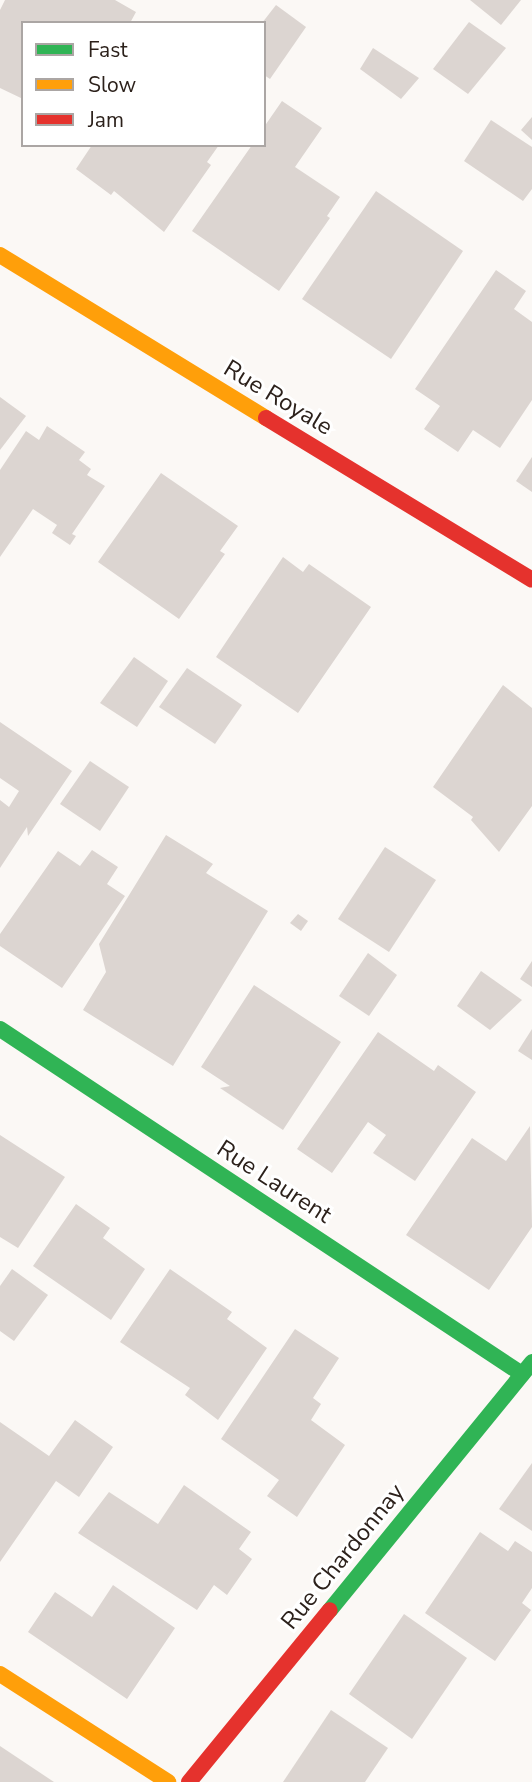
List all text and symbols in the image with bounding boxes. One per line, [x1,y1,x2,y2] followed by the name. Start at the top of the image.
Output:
[21,21,266,147] legend
[88,36,128,64] text: Fast
[88,71,136,99] text: Slow
[88,106,124,134] text: Jam
[218,354,338,442] street label: Rue Royale
[211,1134,337,1230] street label: Rue Laurent
[276,1478,410,1636] street label: Rue Chardonnay

